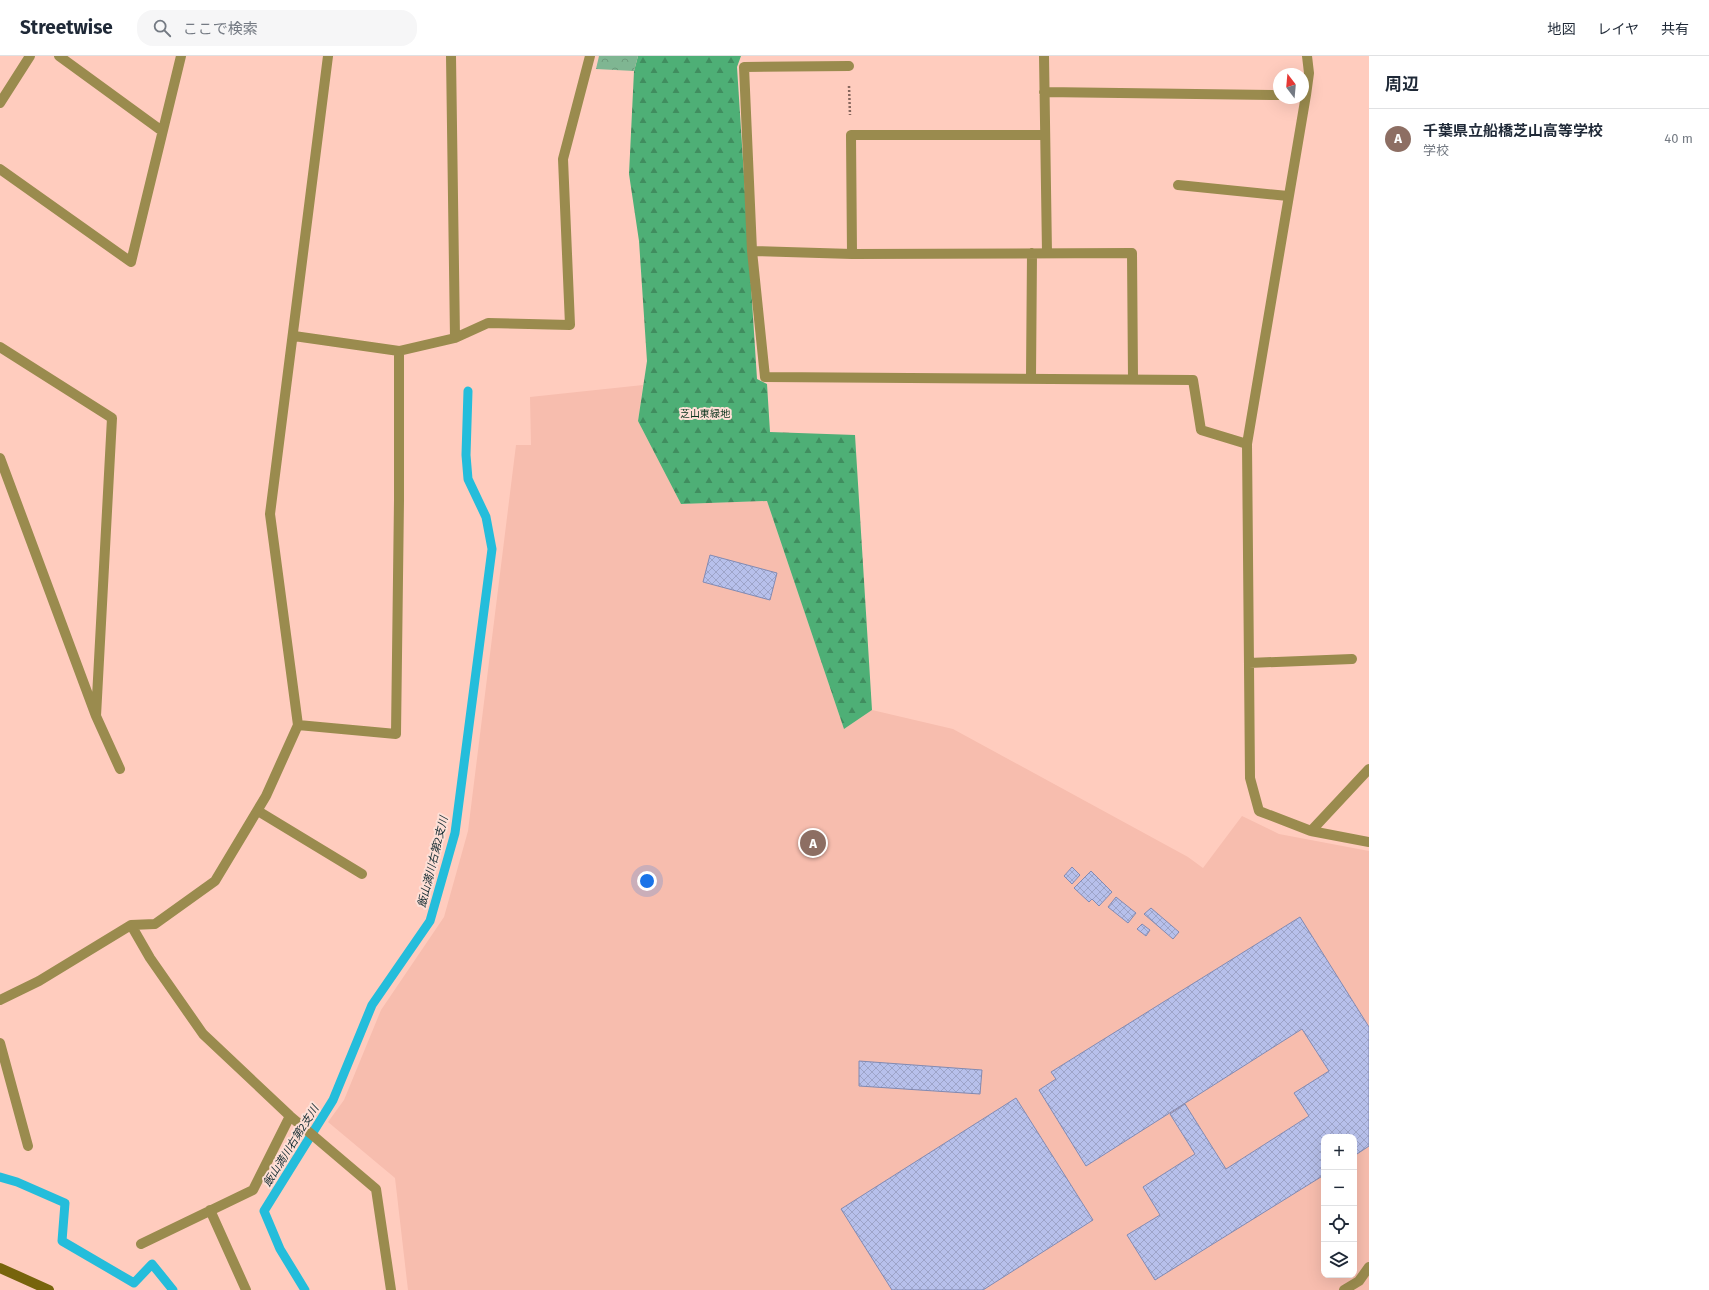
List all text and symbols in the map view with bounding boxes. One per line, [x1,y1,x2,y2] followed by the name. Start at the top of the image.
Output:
[137,10,417,46] search box
[20,16,113,39] text: Streetwise
[151,17,173,39] icon: search
[183,20,258,38] text: ここで検索
[1547,21,1575,38] text: 地図
[1597,21,1639,38] text: レイヤ
[1661,21,1689,38] text: 共有
[1273,68,1309,104] north arrow
[1385,74,1419,95] text: 周辺
[1423,122,1603,140] text: 千葉県立船橋芝山高等学校
[1394,131,1402,146] text: A
[1664,131,1693,146] text: 40 m
[1423,143,1449,158] text: 学校
[680,408,731,420] park label: 芝山東緑地
[415,814,451,909] water label: 飯山満川右第2支川
[800,828,826,858] pin: A
[637,871,657,891] your location
[261,1102,322,1189] water label: 飯山満川右第2支川
[1321,1134,1357,1278] map controls
[1321,1134,1357,1170] button: +
[1321,1170,1357,1206] button: −
[1321,1206,1357,1242] button: locate
[1321,1242,1357,1278] button: layers

